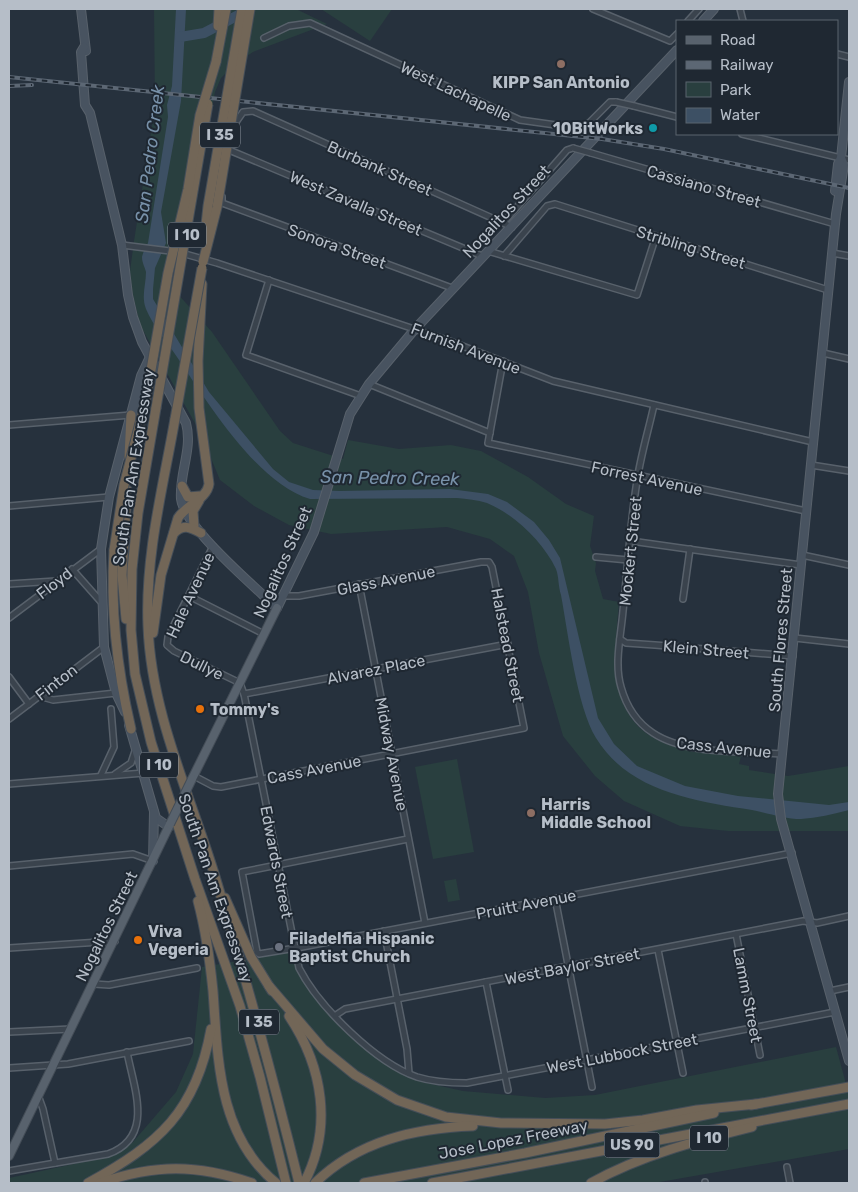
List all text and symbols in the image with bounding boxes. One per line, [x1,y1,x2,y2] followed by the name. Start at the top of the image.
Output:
[676,20,838,135] legend
[720,31,756,49] text: Road
[720,56,774,74] text: Railway
[397,57,514,125] street label: West Lachapelle
[555,58,567,70] marker: KIPP San Antonio
[492,73,630,92] place label: KIPP San Antonio
[720,81,751,99] text: Park
[131,83,169,224] water label: San Pedro Creek
[720,106,760,124] text: Water
[553,119,643,138] place label: 10BitWorks
[200,122,240,148] road number: I 35
[647,122,659,134] marker: 10BitWorks
[324,137,435,200] street label: Burbank Street
[458,161,554,262] street label: Nogalitos Street
[645,161,763,212] street label: Cassiano Street
[287,167,425,240] street label: West Zavalla Street
[285,220,388,273] street label: Sonora Street
[168,222,206,248] road number: I 10
[634,222,748,273] street label: Stribling Street
[408,319,523,378] street label: Furnish Avenue
[109,367,158,567] street label: South Pan Am Expressway
[590,457,704,500] street label: Forrest Avenue
[320,466,460,490] water label: San Pedro Creek
[615,495,646,607] street label: Mockert Street
[249,503,316,621] street label: Nogalitos Street
[162,549,219,641] street label: Hale Avenue
[335,562,437,599] street label: Glass Avenue
[33,564,76,603] street label: Floyd
[765,567,796,713] street label: South Flores Street
[487,586,528,704] street label: Halstead Street
[662,636,750,663] street label: Klein Street
[177,647,227,684] street label: Dullye
[325,651,427,688] street label: Alvarez Place
[32,660,81,705] street label: Finton
[371,696,412,813] street label: Midway Avenue
[210,700,280,719] place label: Tommy's
[194,703,206,715] marker: Tommy's
[676,733,772,762] street label: Cass Avenue
[265,751,363,788] street label: Cass Avenue
[140,752,178,778] road number: I 10
[174,791,257,985] street label: South Pan Am Expressway
[541,795,651,832] place label: Harris Middle School
[256,804,297,920] street label: Edwards Street
[525,807,537,819] marker: Harris Middle School
[72,868,141,984] street label: Nogalitos Street
[474,885,578,924] street label: Pruitt Avenue
[148,922,209,959] place label: Viva Vegeria
[289,929,435,966] place label: Filadelfia Hispanic Baptist Church
[132,934,144,946] marker: Viva Vegeria
[273,941,285,953] marker: Filadelfia Hispanic Baptist Church
[503,944,641,989] street label: West Baylor Street
[729,946,766,1044] street label: Lamm Street
[239,1010,279,1034] road number: I 35
[545,1030,699,1077] street label: West Lubbock Street
[437,1116,590,1163] street label: Jose Lopez Freeway
[690,1126,728,1150] road number: I 10
[604,1132,660,1158] road number: US 90

